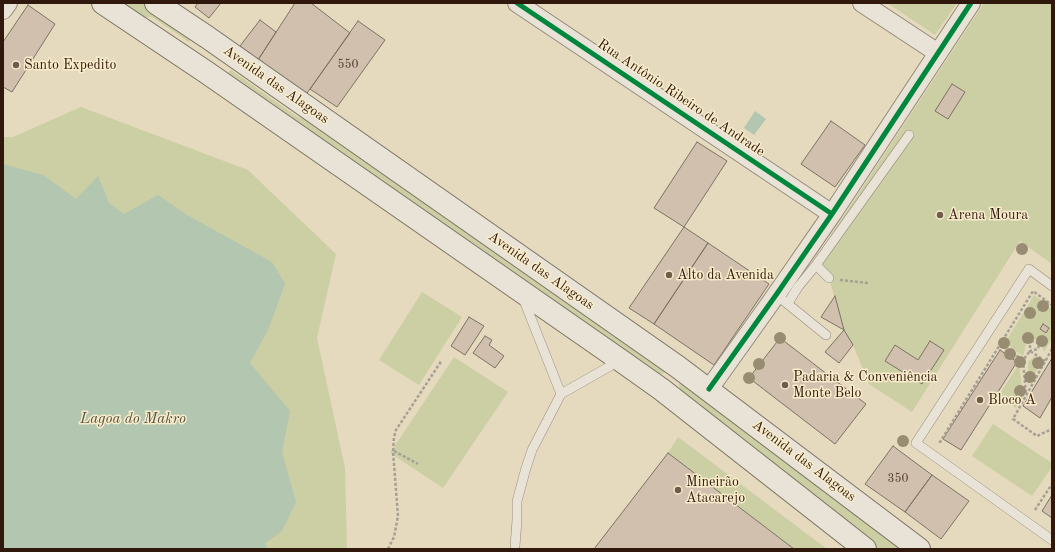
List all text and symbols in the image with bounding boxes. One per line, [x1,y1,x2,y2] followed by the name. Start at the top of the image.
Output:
[594,36,768,160] street label: Rua Antônio Ribeiro de Andrade
[220,42,332,128] street label: Avenida das Alagoas
[24,57,116,73] place label: Santo Expedito
[338,58,358,72] house number: 550
[11,60,21,70] marker: Santo Expedito
[948,207,1028,223] place label: Arena Moura
[935,210,945,220] marker: Arena Moura
[485,228,597,314] street label: Avenida das Alagoas
[677,267,774,283] place label: Alto da Avenida
[664,270,674,280] marker: Alto da Avenida
[793,369,938,402] place label: Padaria & Conveniência Monte Belo
[780,380,790,390] marker: Padaria & Conveniência Monte Belo
[988,392,1036,408] place label: Bloco A
[975,395,985,405] marker: Bloco A
[80,410,186,428] water label: Lagoa do Makro
[749,417,859,505] street label: Avenida das Alagoas
[888,472,908,486] house number: 350
[686,474,745,506] place label: Mineirão Atacarejo
[673,485,683,495] marker: Mineirão Atacarejo

